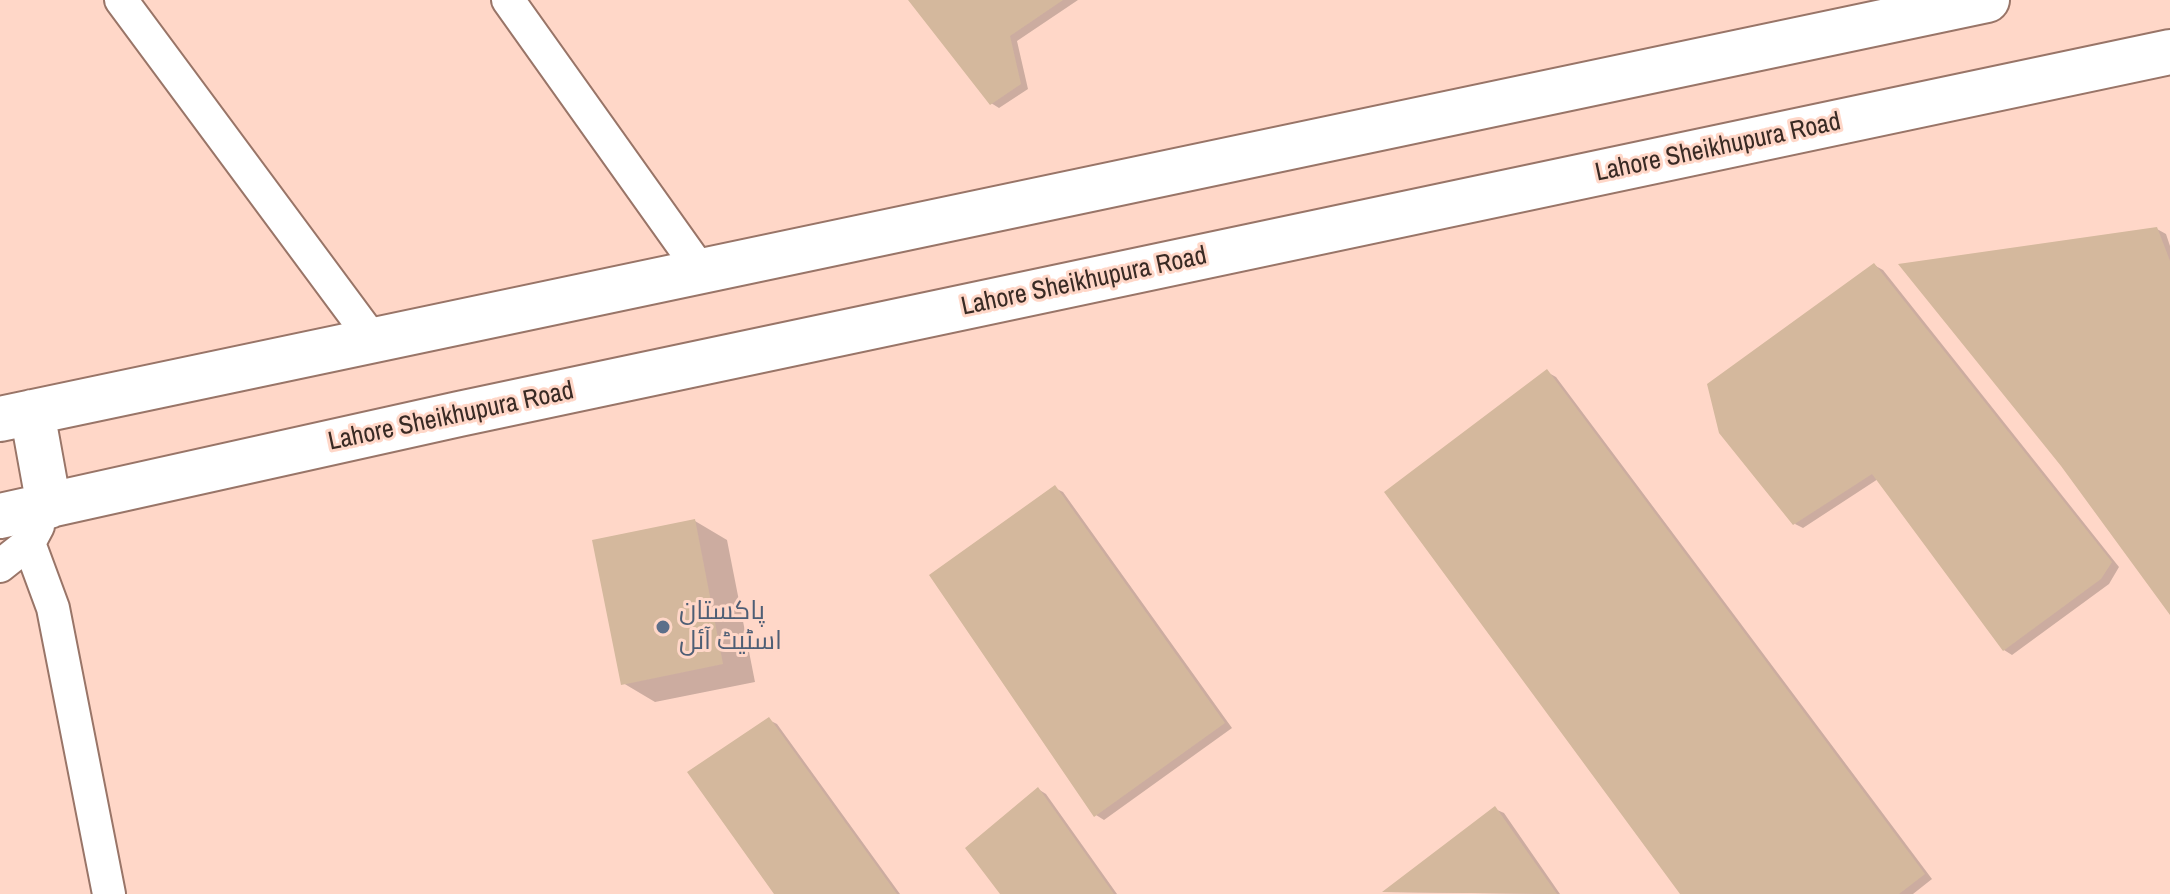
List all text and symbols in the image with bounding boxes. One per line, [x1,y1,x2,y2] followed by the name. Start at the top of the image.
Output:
[1592,107,1844,189] street label: Lahore Sheikhupura Road
[958,241,1210,323] street label: Lahore Sheikhupura Road
[325,376,577,458] street label: Lahore Sheikhupura Road
[679,596,782,658] place label: پاکستان اسٹیٹ آئل
[654,618,672,636] marker: پاکستان اسٹیٹ آئل

